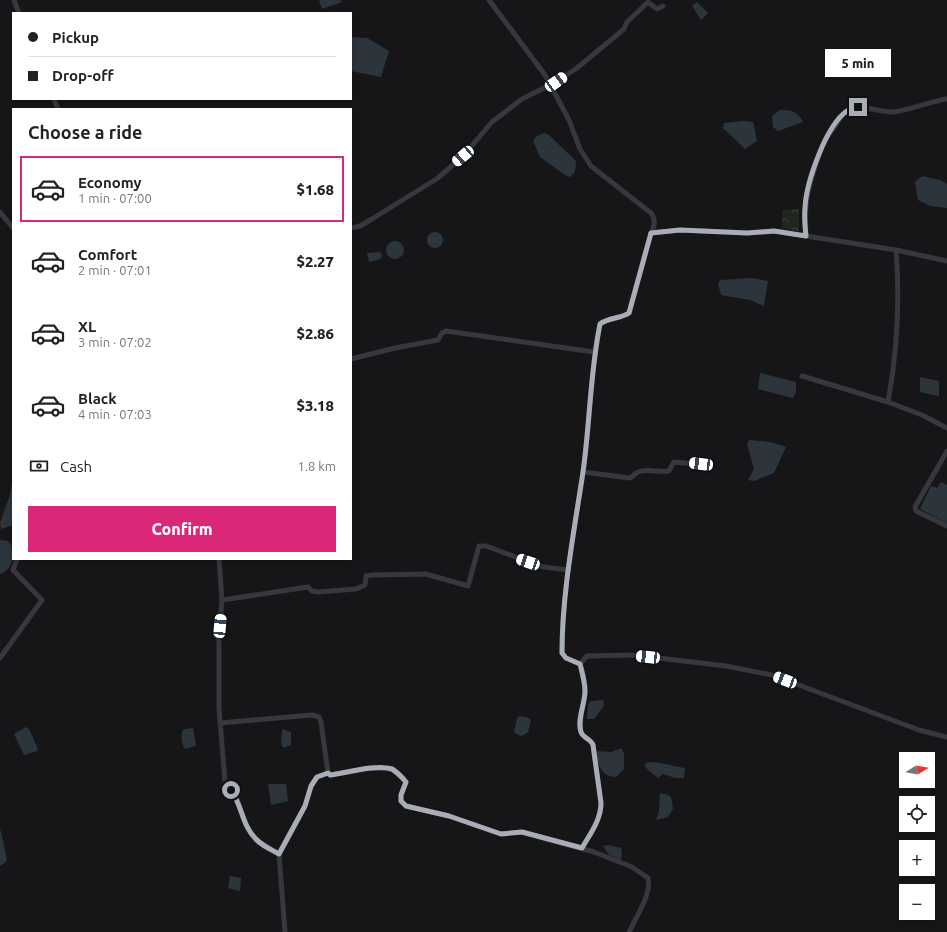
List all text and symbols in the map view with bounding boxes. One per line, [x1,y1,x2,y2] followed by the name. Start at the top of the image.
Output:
[52,29,99,46] text: Pickup
[825,49,891,77] callout: 5 min
[841,56,875,70] text: 5 min
[52,67,114,84] text: Drop-off
[543,70,569,94] car
[849,98,867,116] route end
[28,122,142,142] text: Choose a ride
[450,144,476,168] car
[30,171,66,207] icon: car
[78,174,142,191] text: Economy
[296,181,334,198] text: $1.68
[78,191,152,205] text: 1 min · 07:00
[30,243,66,279] icon: car
[78,246,137,263] text: Comfort
[296,253,334,270] text: $2.27
[78,263,152,277] text: 2 min · 07:01
[30,315,66,351] icon: car
[78,318,96,335] text: XL
[296,325,334,342] text: $2.86
[78,335,152,349] text: 3 min · 07:02
[30,387,66,423] icon: car
[78,390,117,407] text: Black
[296,397,334,414] text: $3.18
[78,407,152,421] text: 4 min · 07:03
[28,455,50,477] icon: cash
[688,457,714,471] car
[60,458,92,475] text: Cash
[297,459,336,473] text: 1.8 km
[28,506,336,552] button: Confirm
[515,552,541,572] car
[213,614,227,638] car
[635,650,661,664] car
[772,670,798,690] car
[899,752,935,788] north arrow
[899,752,935,920] map controls
[222,781,240,799] route start
[899,796,935,832] button: locate
[899,840,935,876] button: +
[899,884,935,920] button: −

